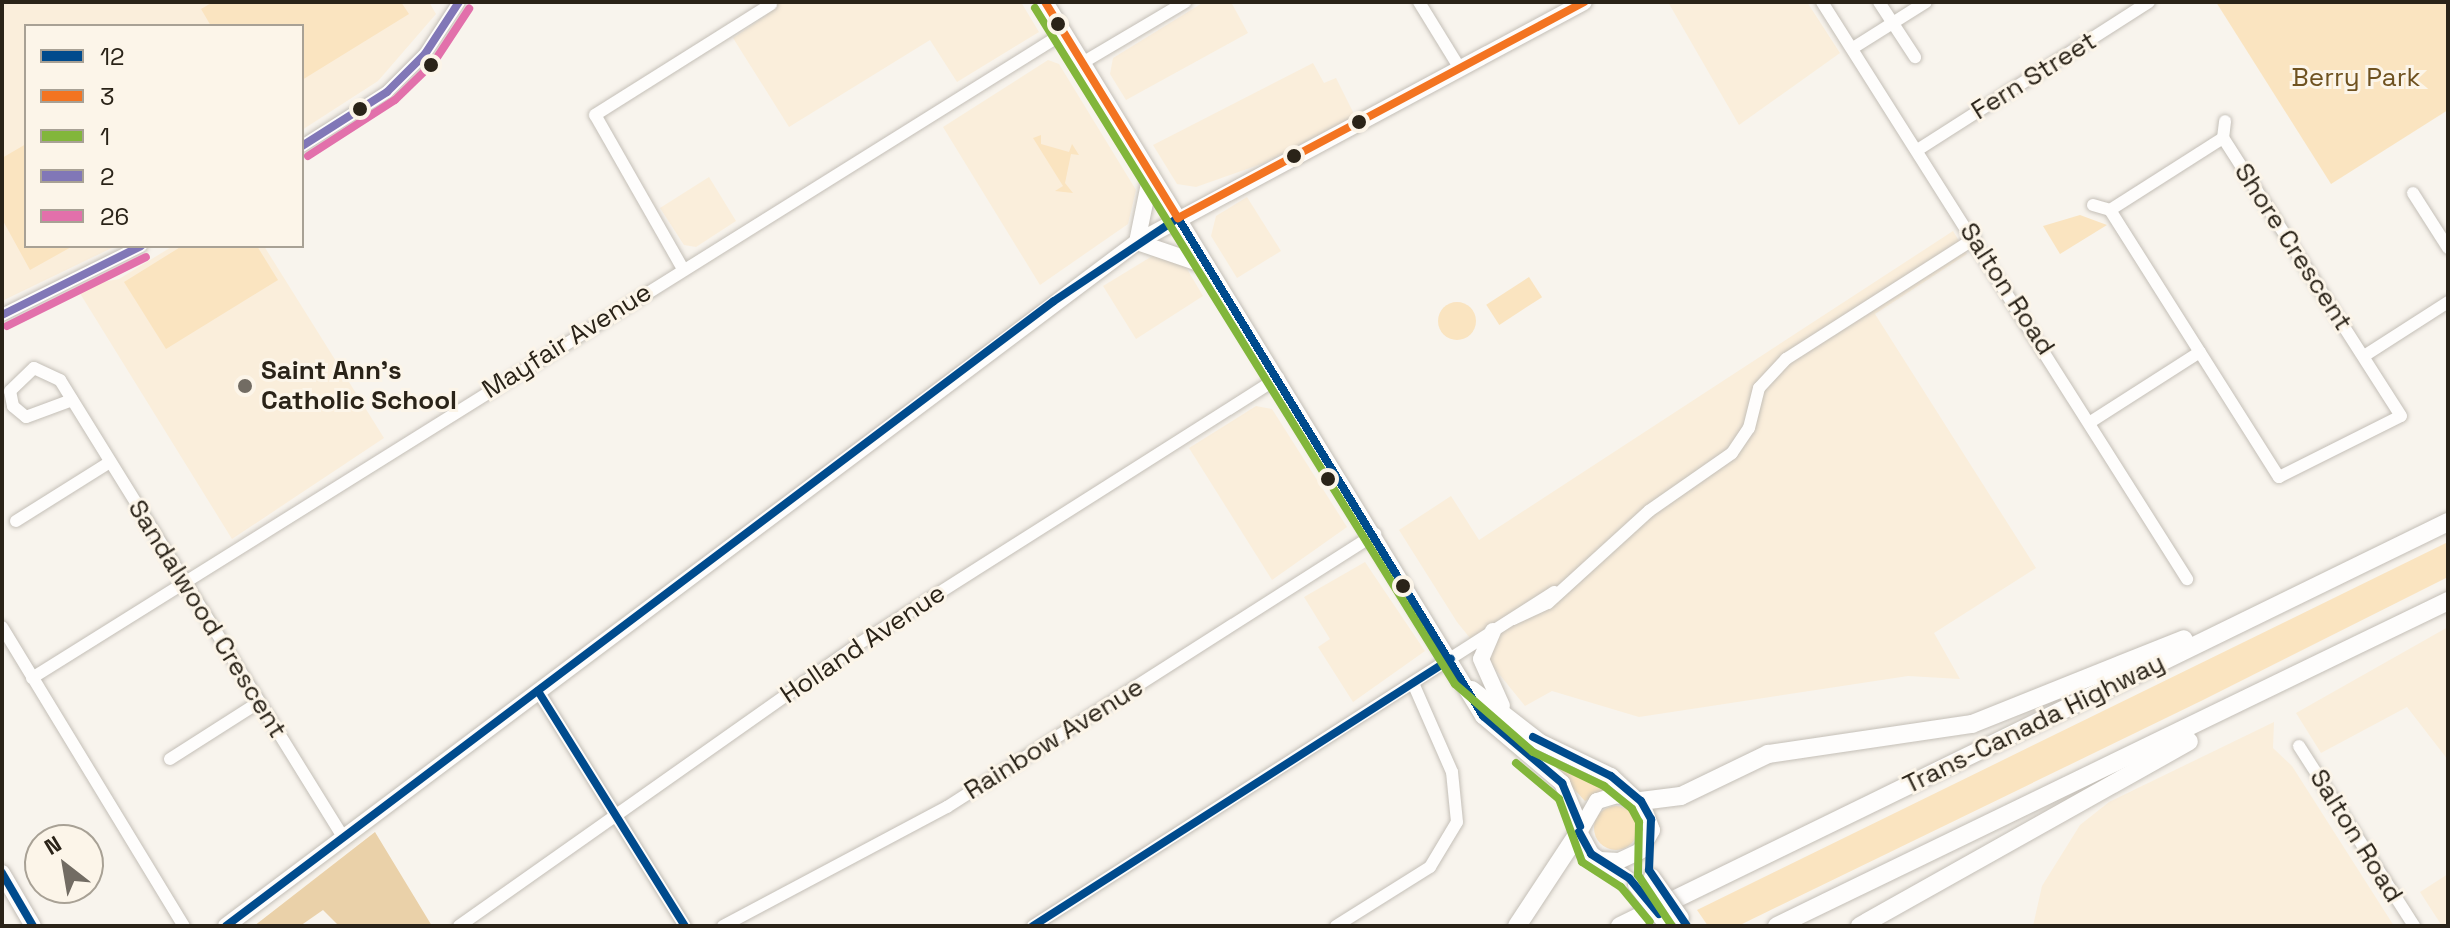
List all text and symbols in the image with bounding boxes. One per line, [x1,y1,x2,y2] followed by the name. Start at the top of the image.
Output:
[1050,16,1066,32] unlabelled marker
[24,24,304,248] legend
[1966,25,2102,127] street label: Fern Street
[100,41,125,72] text: 12
[423,57,439,73] unlabelled marker
[2292,62,2420,94] park label: Berry Park
[100,81,115,112] text: 3
[352,101,368,117] unlabelled marker
[1351,114,1367,130] unlabelled marker
[100,121,110,152] text: 1
[1286,148,1302,164] unlabelled marker
[2227,158,2359,336] street label: Shore Crescent
[100,161,114,192] text: 2
[100,201,129,232] text: 26
[1953,217,2061,361] street label: Salton Road
[477,276,657,406] street label: Mayfair Avenue
[261,355,457,416] place label: Saint Ann's Catholic School
[236,377,254,395] marker: Saint Ann's Catholic School
[1320,471,1336,487] unlabelled marker
[121,494,293,744] street label: Sandalwood Crescent
[775,577,951,711] street label: Holland Avenue
[1395,578,1411,594] unlabelled marker
[1898,647,2170,801] street label: Trans-Canada Highway
[959,671,1149,807] street label: Rainbow Avenue
[2303,764,2409,908] street label: Salton Road
[24,824,104,904] north arrow
[39,829,66,861] text: N

